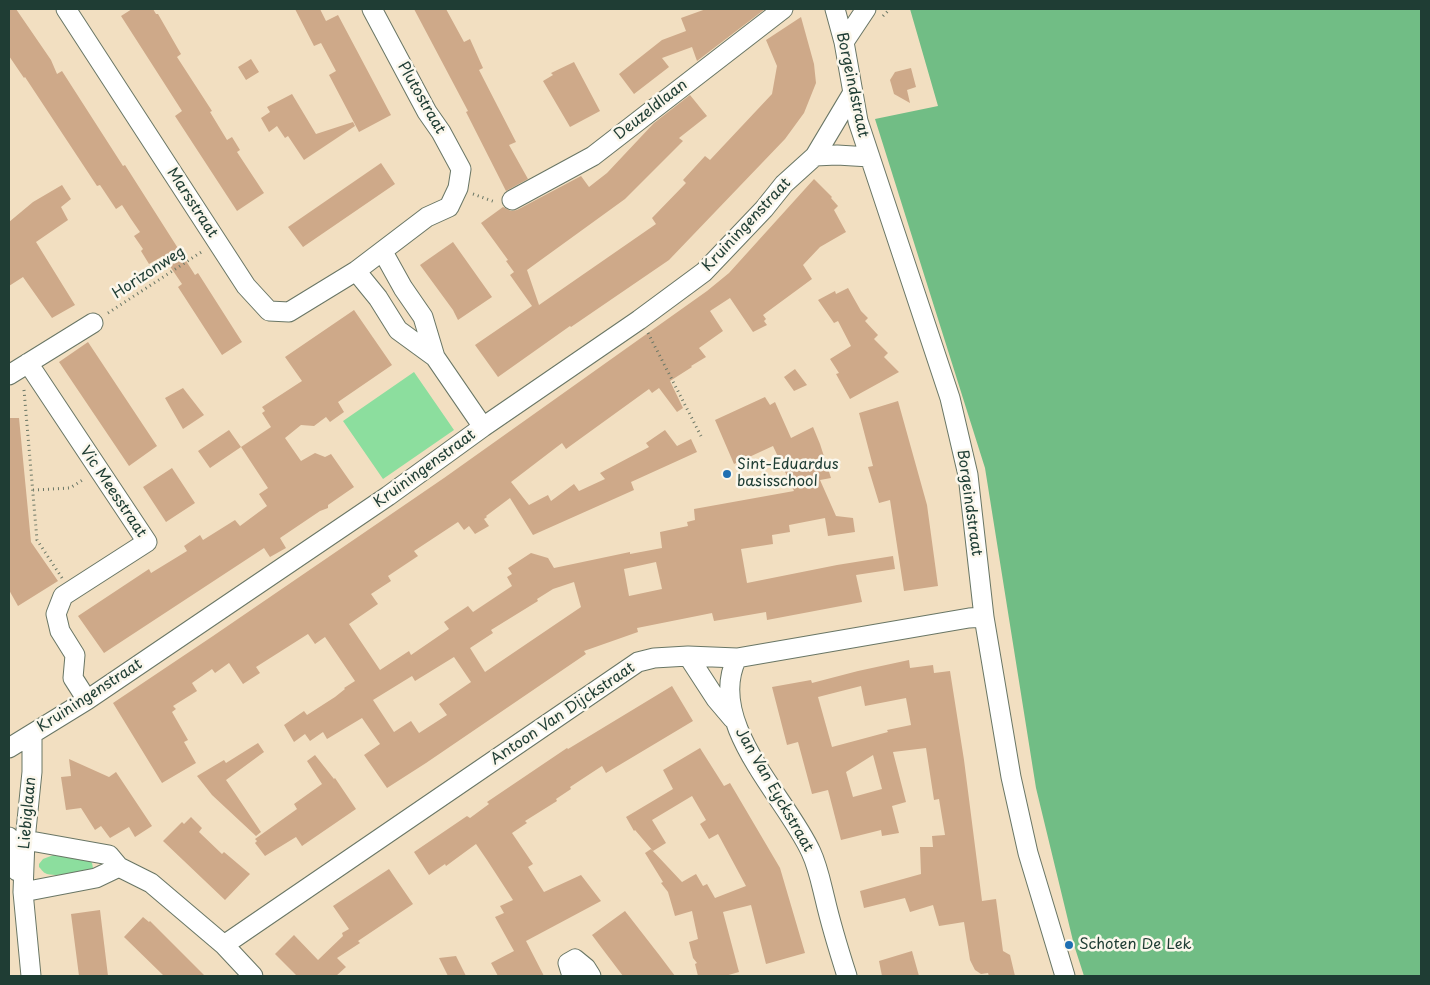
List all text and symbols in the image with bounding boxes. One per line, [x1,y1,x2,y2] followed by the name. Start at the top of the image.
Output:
[832,31,872,139] street label: Borgeindstraat
[393,59,449,137] street label: Plutostraat
[611,76,691,144] street label: Deuzeldlaan
[163,165,221,241] street label: Marsstraat
[699,174,795,276] street label: Kruiningenstraat
[109,243,189,303] street label: Horizonweg
[371,426,479,512] street label: Kruiningenstraat
[76,443,150,541] street label: Vic Meesstraat
[953,449,985,557] street label: Borgeindstraat
[737,456,838,491] place label: Sint-Eduardus basisschool
[721,468,733,480] marker: Sint-Eduardus basisschool
[34,655,146,737] street label: Kruiningenstraat
[487,659,639,769] street label: Antoon Van Dijckstraat
[731,725,817,855] street label: Jan Van Eyckstraat
[16,776,40,850] street label: Liebiglaan
[1079,936,1192,954] place label: Schoten De Lek
[1063,939,1075,951] marker: Schoten De Lek

